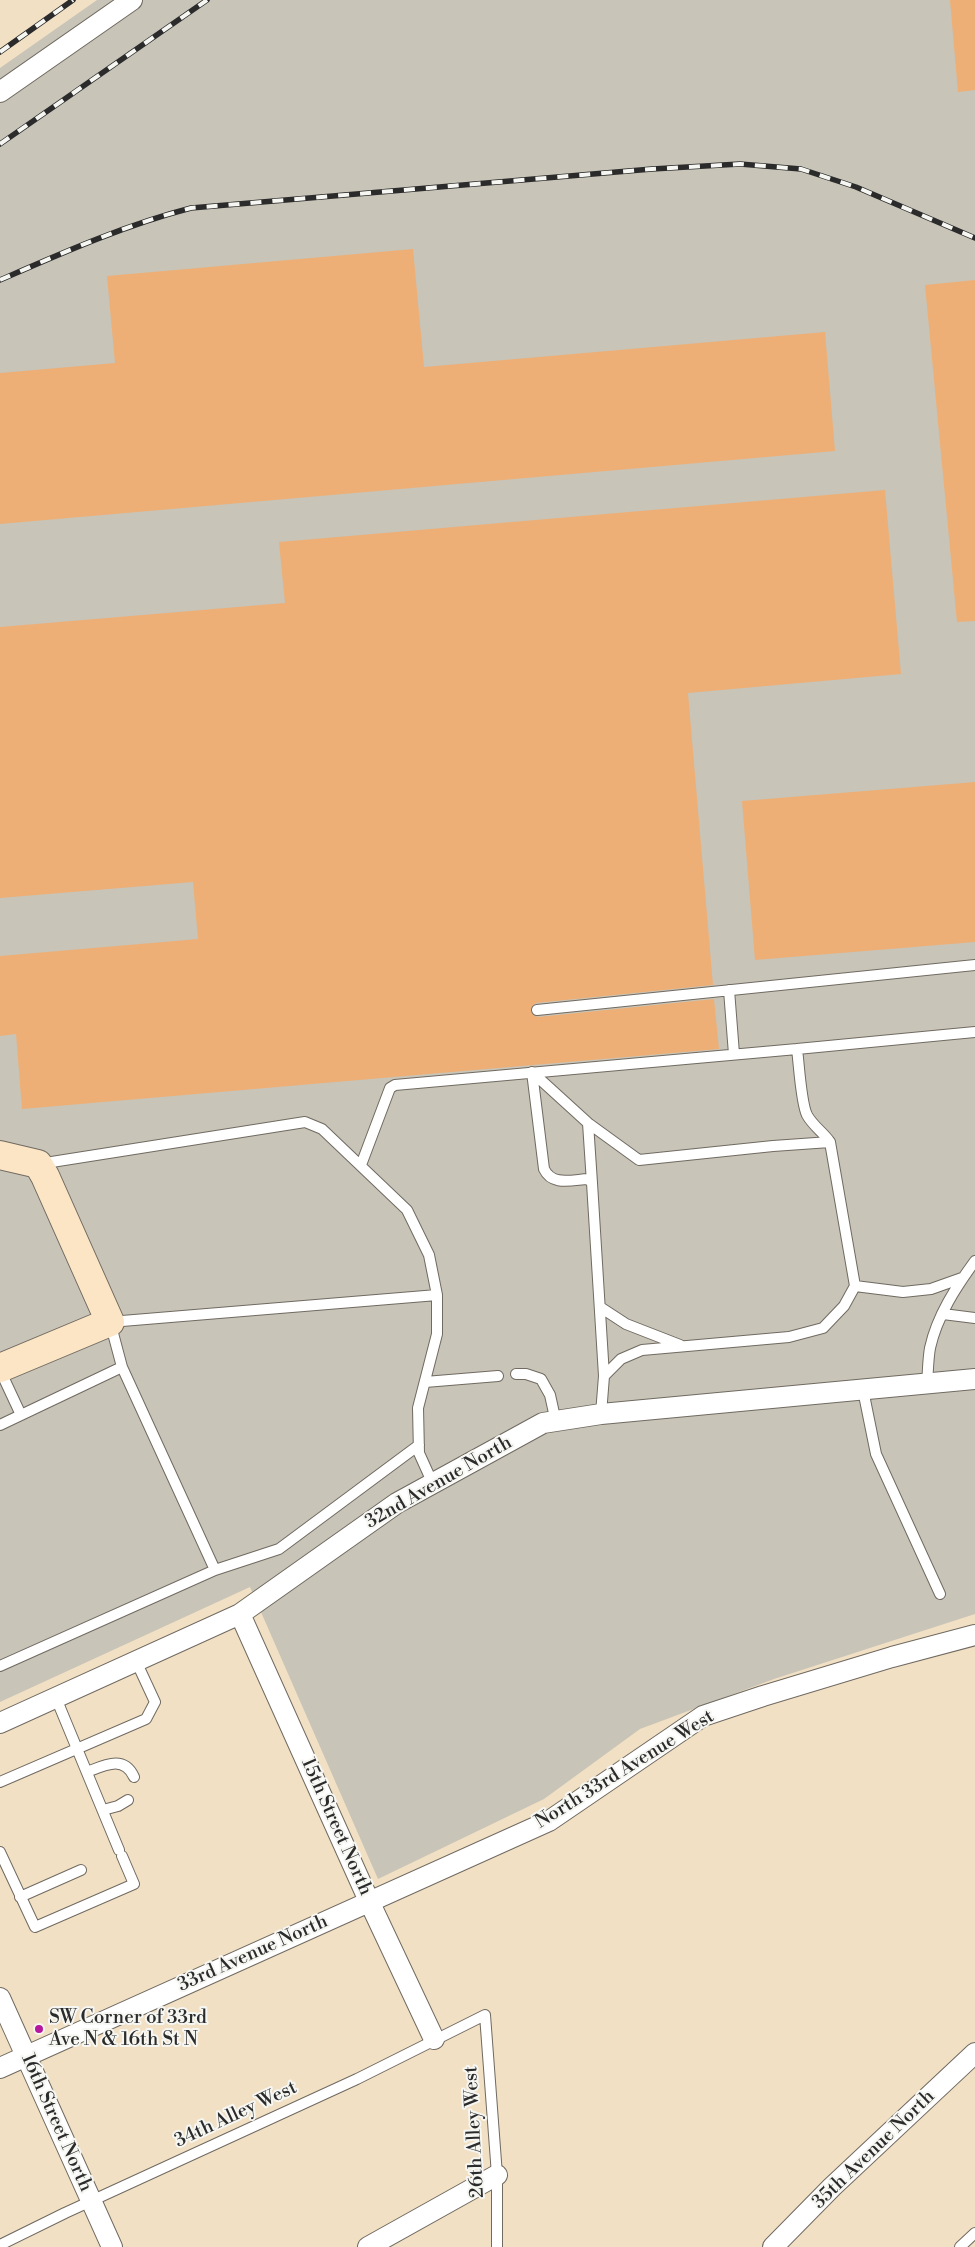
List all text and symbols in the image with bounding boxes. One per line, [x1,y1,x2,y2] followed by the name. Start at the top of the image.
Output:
[362,1432,516,1534] street label: 32nd Avenue North
[531,1706,719,1834] street label: North 33rd Avenue West
[295,1755,377,1899] street label: 15th Street North
[174,1911,332,1997] street label: 33rd Avenue North
[49,2007,207,2051] place label: SW Corner of 33rd Ave N & 16th St N
[33,2023,45,2035] marker: SW Corner of 33rd Ave N & 16th St N
[15,2051,97,2195] street label: 16th Street North
[460,2065,490,2199] street label: 26th Alley West
[171,2077,301,2153] street label: 34th Alley West
[808,2086,940,2214] street label: 35th Avenue North

